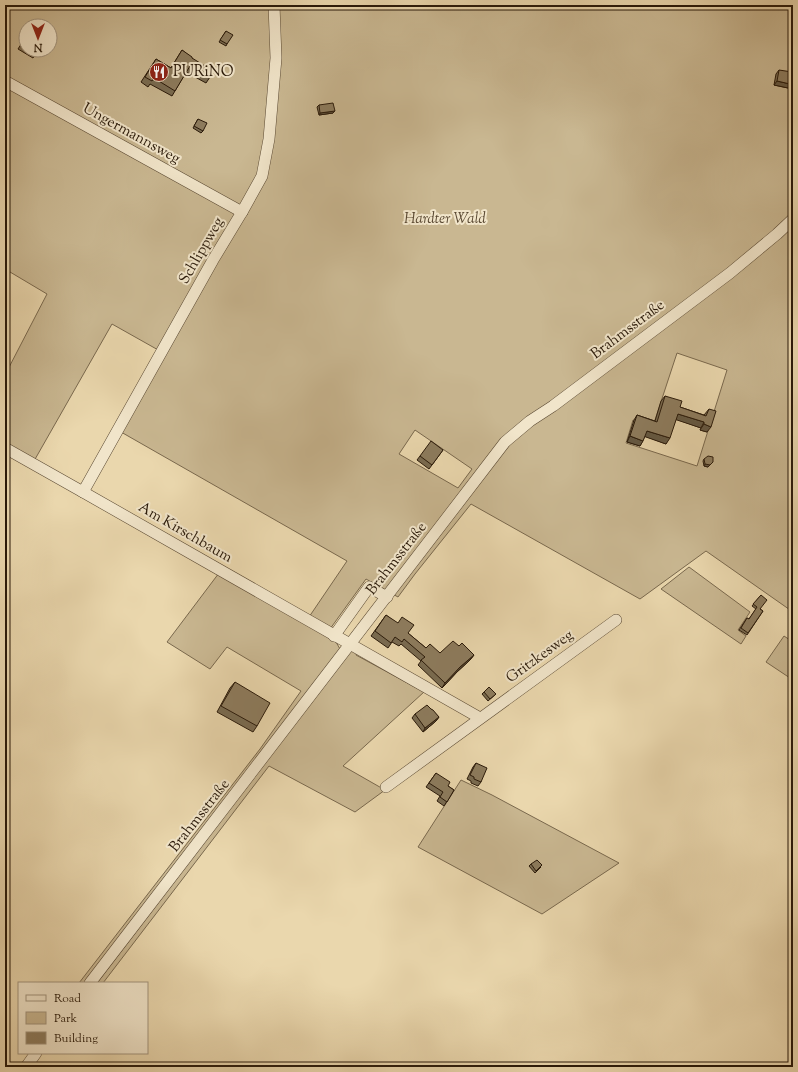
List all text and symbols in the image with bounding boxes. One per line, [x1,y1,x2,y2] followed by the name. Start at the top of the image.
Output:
[18,18,58,58] north arrow
[33,39,43,55] text: N
[148,61,170,83] restaurant icon: PURiNO
[173,62,234,83] place label: PURiNO
[78,98,184,170] street label: Ungermannsweg
[404,209,487,230] park label: Hardter Wald
[174,214,230,288] street label: Schlippweg
[587,295,669,365] street label: Brahmsstraße
[134,497,237,569] street label: Am Kirschbaum
[362,518,432,600] street label: Brahmsstraße
[502,625,578,689] street label: Gritzkesweg
[165,775,235,857] street label: Brahmsstraße
[18,982,148,1054] legend
[54,990,81,1008] text: Road
[54,1010,77,1028] text: Park
[54,1030,98,1048] text: Building

